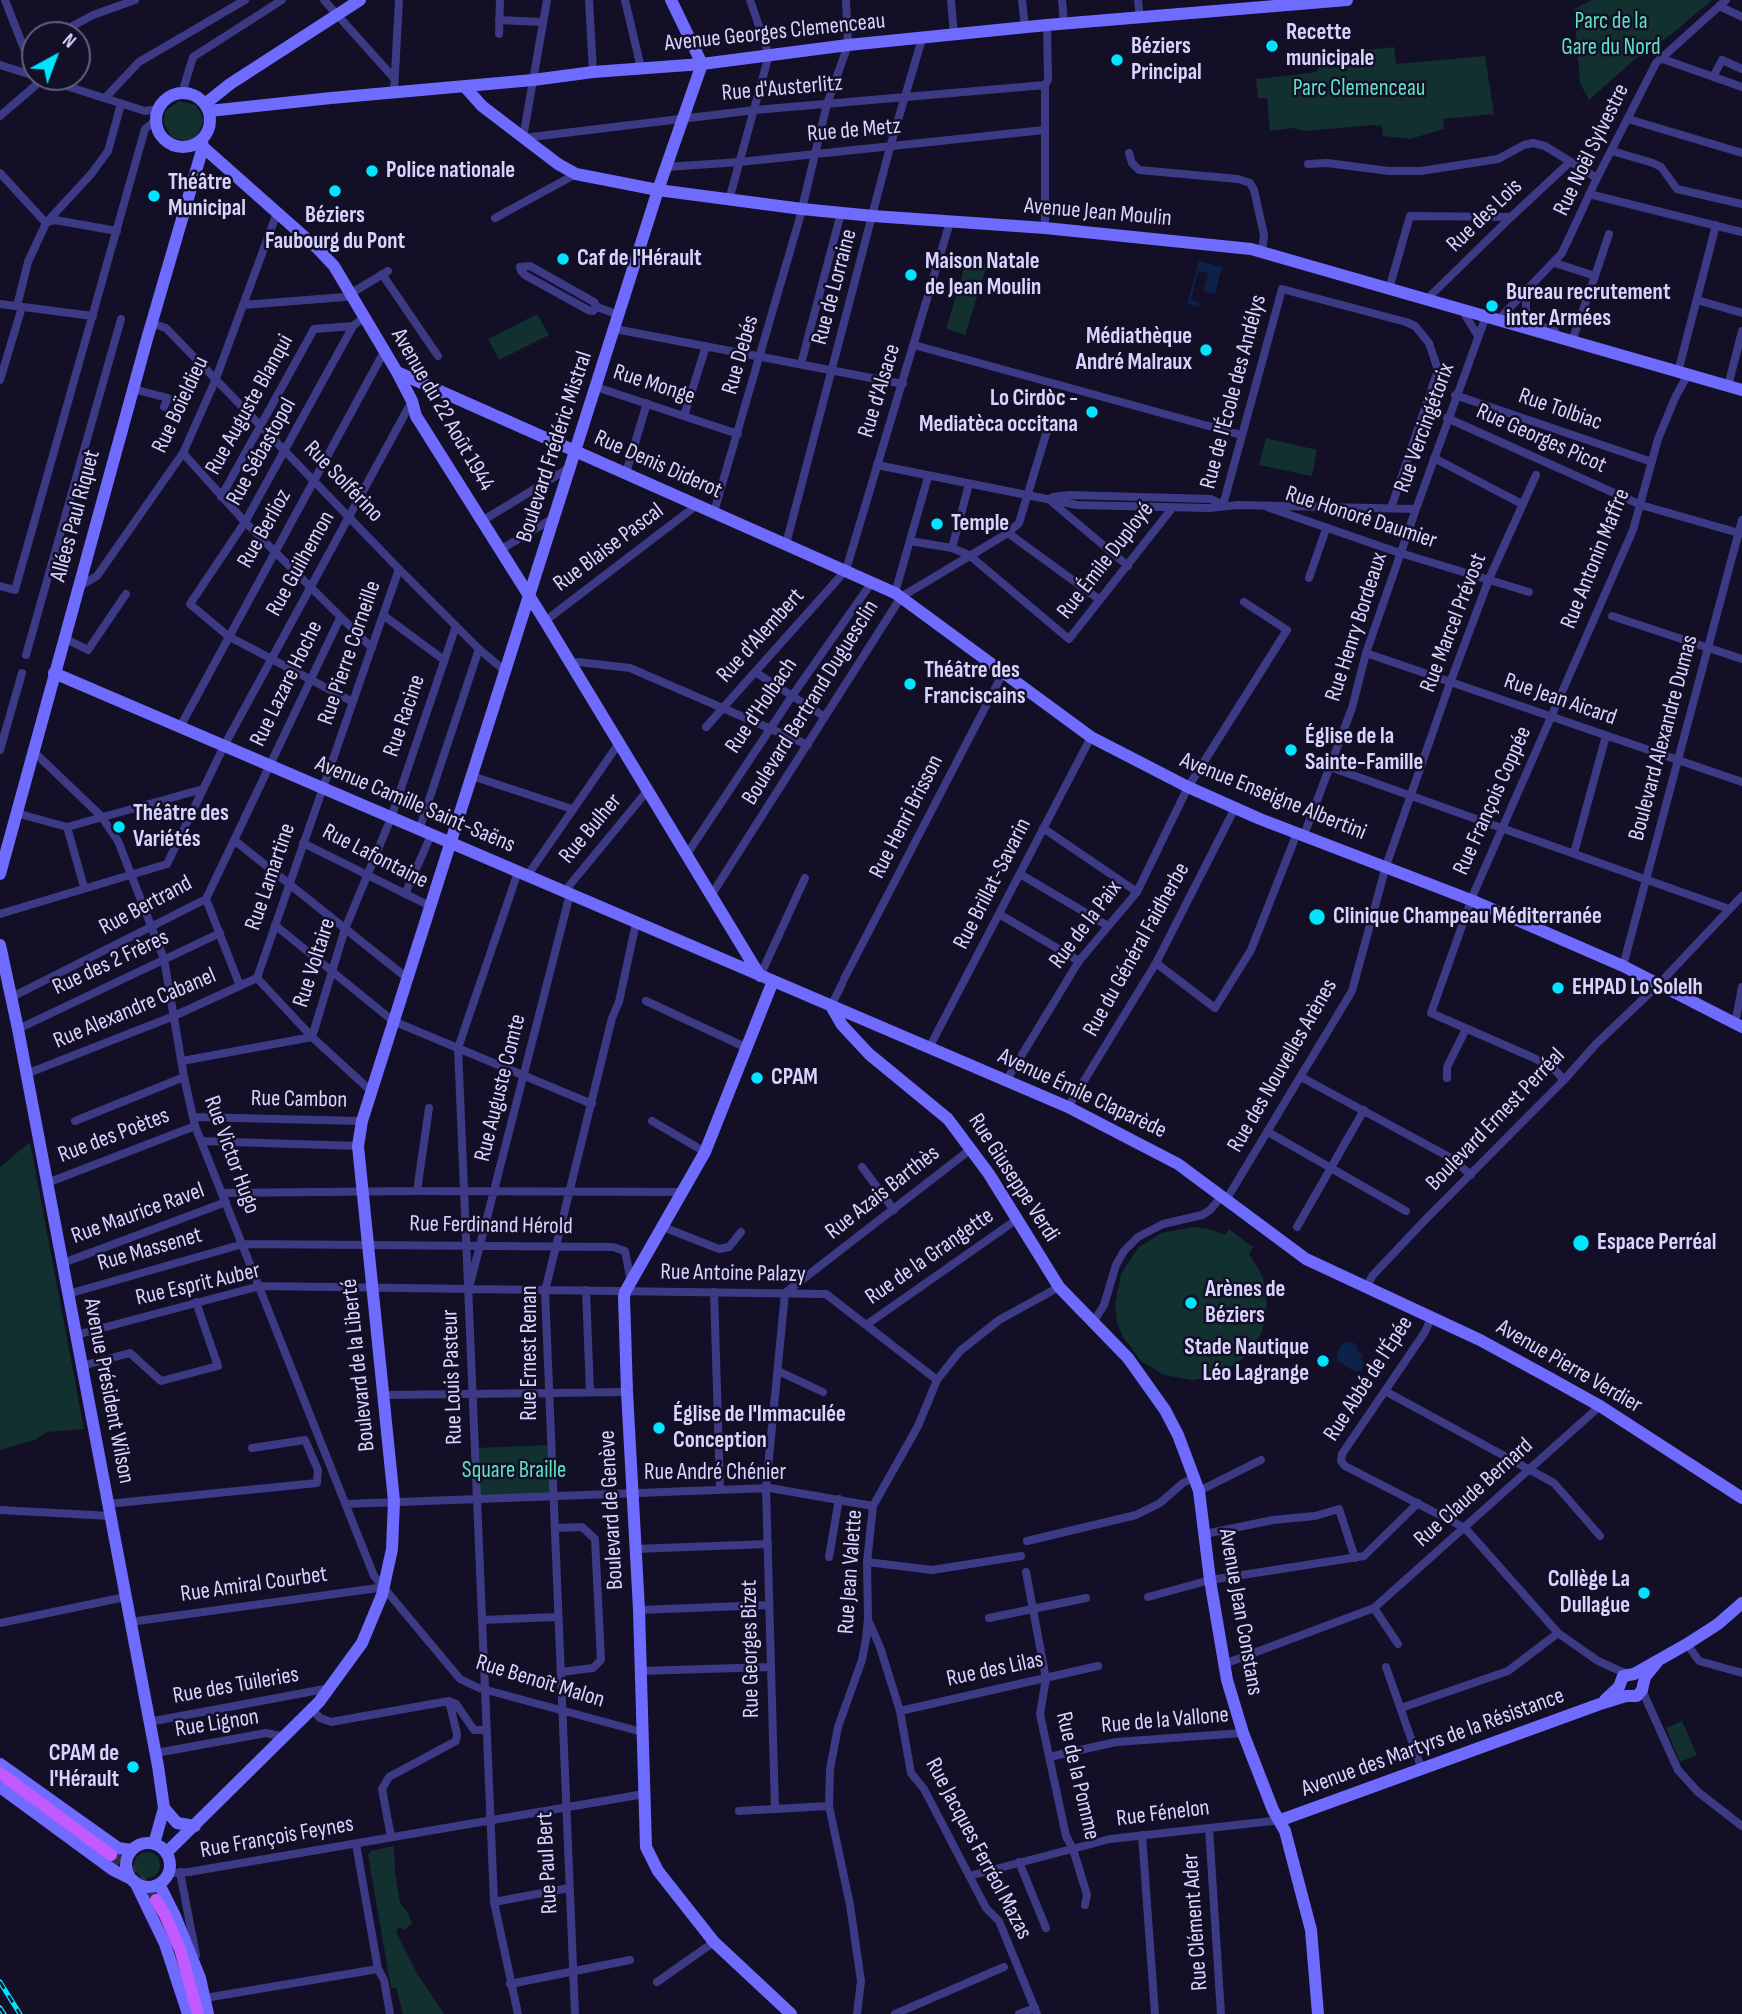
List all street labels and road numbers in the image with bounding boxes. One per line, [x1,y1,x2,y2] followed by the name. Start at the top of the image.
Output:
[663,8,887,58] street label: Avenue Georges Clemenceau
[720,70,844,108] street label: Rue d'Austerlitz
[1548,80,1636,220] street label: Rue Noël Sylvestre
[806,113,902,149] street label: Rue de Metz
[1442,173,1528,259] street label: Rue des Lois
[1023,193,1173,233] street label: Avenue Jean Moulin
[806,226,864,348] street label: Rue de Lorraine
[1195,292,1273,492] street label: Rue de l'École des Andélys
[717,312,765,398] street label: Rue Debés
[384,324,500,496] street label: Avenue du 22 Août 1944
[200,330,300,480] street label: Rue Auguste Blanqui
[853,341,907,441] street label: Rue d'Alsace
[511,348,599,546] street label: Boulevard Frédéric Mistral
[147,352,215,458] street label: Rue Boïeldieu
[610,359,698,411] street label: Rue Monge
[1389,360,1461,496] street label: Rue Vercingétorix
[1515,383,1605,437] street label: Rue Tolbiac
[221,393,303,511] street label: Rue Sébastopol
[1472,398,1610,480] street label: Rue Georges Picot
[590,425,726,505] street label: Rue Denis Diderot
[297,436,389,528] street label: Rue Solférino
[45,447,107,585] street label: Allées Paul Riquet
[1282,481,1440,555] street label: Rue Honoré Daumier
[232,485,298,573] street label: Rue Berlioz
[1555,485,1637,633] street label: Rue Antonin Maffre
[1052,497,1160,625] street label: Rue Émile Duployé
[549,498,669,598] street label: Rue Blaise Pascal
[261,507,341,621] street label: Rue Guilhemon
[1320,549,1394,705] street label: Rue Henry Bordeaux
[1415,550,1493,696] street label: Rue Marcel Prévost
[312,577,388,729] street label: Rue Pierre Corneille
[711,583,811,689] street label: Rue d'Alembert
[737,595,885,811] street label: Boulevard Bertrand Duguesclin
[245,617,329,751] street label: Rue Lazare Hoche
[1623,632,1705,844] street label: Boulevard Alexandre Dumas
[720,653,804,759] street label: Rue d'Holbach
[1500,668,1620,732] street label: Rue Jean Aicard
[378,671,432,761] street label: Rue Racine
[1448,722,1538,880] street label: Rue François Coppée
[1176,747,1370,847] street label: Avenue Enseigne Albertini
[311,750,519,860] street label: Avenue Camille Saint-Saëns
[864,750,950,884] street label: Rue Henri Brisson
[554,788,628,870] street label: Rue Bulher
[948,814,1038,954] street label: Rue Brillat-Savarin
[317,819,433,895] street label: Rue Lafontaine
[240,820,302,934] street label: Rue Lamartine
[1078,858,1196,1042] street label: Rue du Général Faidherbe
[95,870,197,942] street label: Rue Bertrand
[1044,875,1128,975] street label: Rue de la Paix
[288,915,342,1011] street label: Rue Voltaire
[49,924,173,1002] street label: Rue des 2 Frères
[50,962,220,1056] street label: Rue Alexandre Cabanel
[1222,974,1344,1158] street label: Rue des Nouvelles Arènes
[469,1011,533,1165] street label: Rue Auguste Comte
[993,1043,1171,1145] street label: Avenue Émile Claparède
[1421,1043,1571,1197] street label: Boulevard Ernest Perréal
[251,1085,347,1115] street label: Rue Cambon
[197,1092,265,1218] street label: Rue Victor Hugo
[55,1102,173,1170] street label: Rue des Poètes
[961,1109,1065,1247] street label: Rue Giuseppe Verdi
[821,1140,945,1246] street label: Rue Azais Barthès
[68,1177,208,1251] street label: Rue Maurice Ravel
[861,1203,999,1311] street label: Rue de la Grangette
[409,1211,573,1241] street label: Rue Ferdinand Hérold
[95,1222,205,1278] street label: Rue Massenet
[133,1257,263,1313] street label: Rue Esprit Auber
[660,1259,806,1289] street label: Rue Antoine Palazy
[336,1277,382,1453] street label: Boulevard de la Liberté
[516,1285,544,1421] street label: Rue Ernest Renan
[76,1296,140,1486] street label: Avenue Président Wilson
[437,1309,469,1445] street label: Rue Louis Pasteur
[1318,1311,1420,1447] street label: Rue Abbé de l'Épée
[1491,1314,1647,1420] street label: Avenue Pierre Verdier
[594,1429,630,1591] street label: Boulevard de Genève
[1409,1433,1539,1553] street label: Rue Claude Bernard
[644,1459,786,1487] street label: Rue André Chénier
[833,1509,869,1635] street label: Rue Jean Valette
[1212,1527,1268,1697] street label: Avenue Jean Constans
[179,1561,329,1609] street label: Rue Amiral Courbet
[736,1580,766,1718] street label: Rue Georges Bizet
[944,1646,1046,1694] street label: Rue des Lilas
[472,1649,608,1715] street label: Rue Benoît Malon
[171,1661,301,1711] street label: Rue des Tuileries
[1298,1683,1568,1803] street label: Avenue des Martyrs de la Résistance
[1100,1702,1230,1740] street label: Rue de la Vallone
[173,1704,261,1744] street label: Rue Lignon
[1049,1709,1105,1843] street label: Rue de la Pomme
[919,1754,1037,1944] street label: Rue Jacques Ferréol Mazas
[1115,1795,1211,1833] street label: Rue Fénelon
[198,1811,356,1865] street label: Rue François Feynes
[532,1811,564,1915] street label: Rue Paul Bert
[1177,1852,1215,1992] street label: Rue Clément Ader

